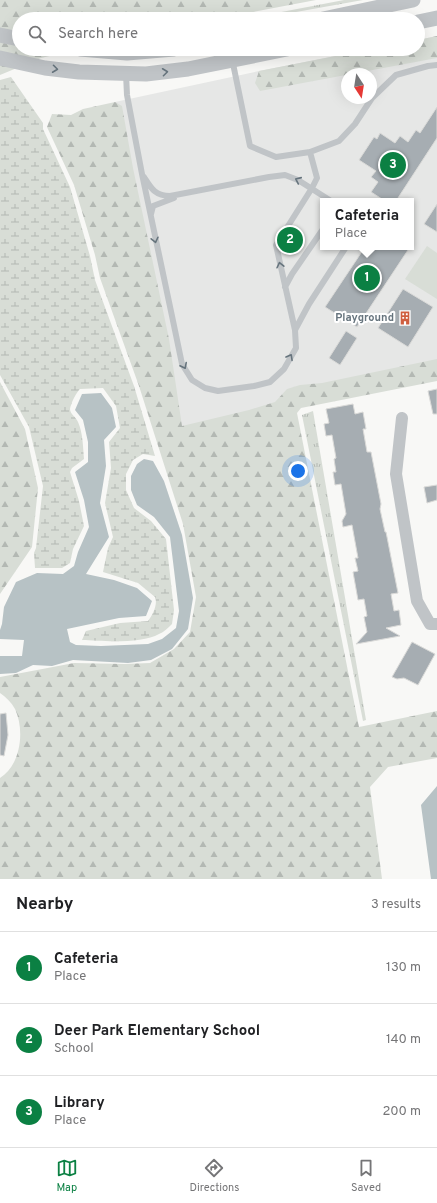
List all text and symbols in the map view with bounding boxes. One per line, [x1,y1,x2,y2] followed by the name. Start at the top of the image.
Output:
[12,12,425,56] search box
[26,23,48,45] icon: search
[58,25,138,44] text: Search here
[52,64,58,73] one-way arrow
[162,68,168,77] one-way arrow
[341,68,377,104] north arrow
[380,150,406,180] pin: 3
[294,177,302,185] one-way arrow
[320,198,414,250] popup
[335,207,399,226] text: Cafeteria
[277,225,303,255] pin: 2
[335,226,367,242] text: Place
[151,237,159,243] one-way arrow
[276,261,285,268] one-way arrow
[354,263,380,293] pin: 1
[397,310,413,326] building icon: Playground
[335,311,394,325] place label: Playground
[286,354,293,361] one-way arrow
[179,362,187,369] one-way arrow
[288,461,308,481] your location
[16,894,73,916] text: Nearby
[371,897,421,913] text: 3 results
[54,950,118,969] text: Cafeteria
[26,960,32,976] text: 1
[386,960,421,976] text: 130 m
[54,969,86,985] text: Place
[54,1022,260,1041] text: Deer Park Elementary School
[25,1032,33,1048] text: 2
[386,1032,421,1048] text: 140 m
[54,1041,94,1057] text: School
[54,1094,105,1113] text: Library
[25,1104,33,1120] text: 3
[382,1104,421,1120] text: 200 m
[54,1113,86,1129] text: Place
[56,1157,78,1195] tab: Map
[189,1157,239,1195] tab: Directions
[351,1157,381,1195] tab: Saved

